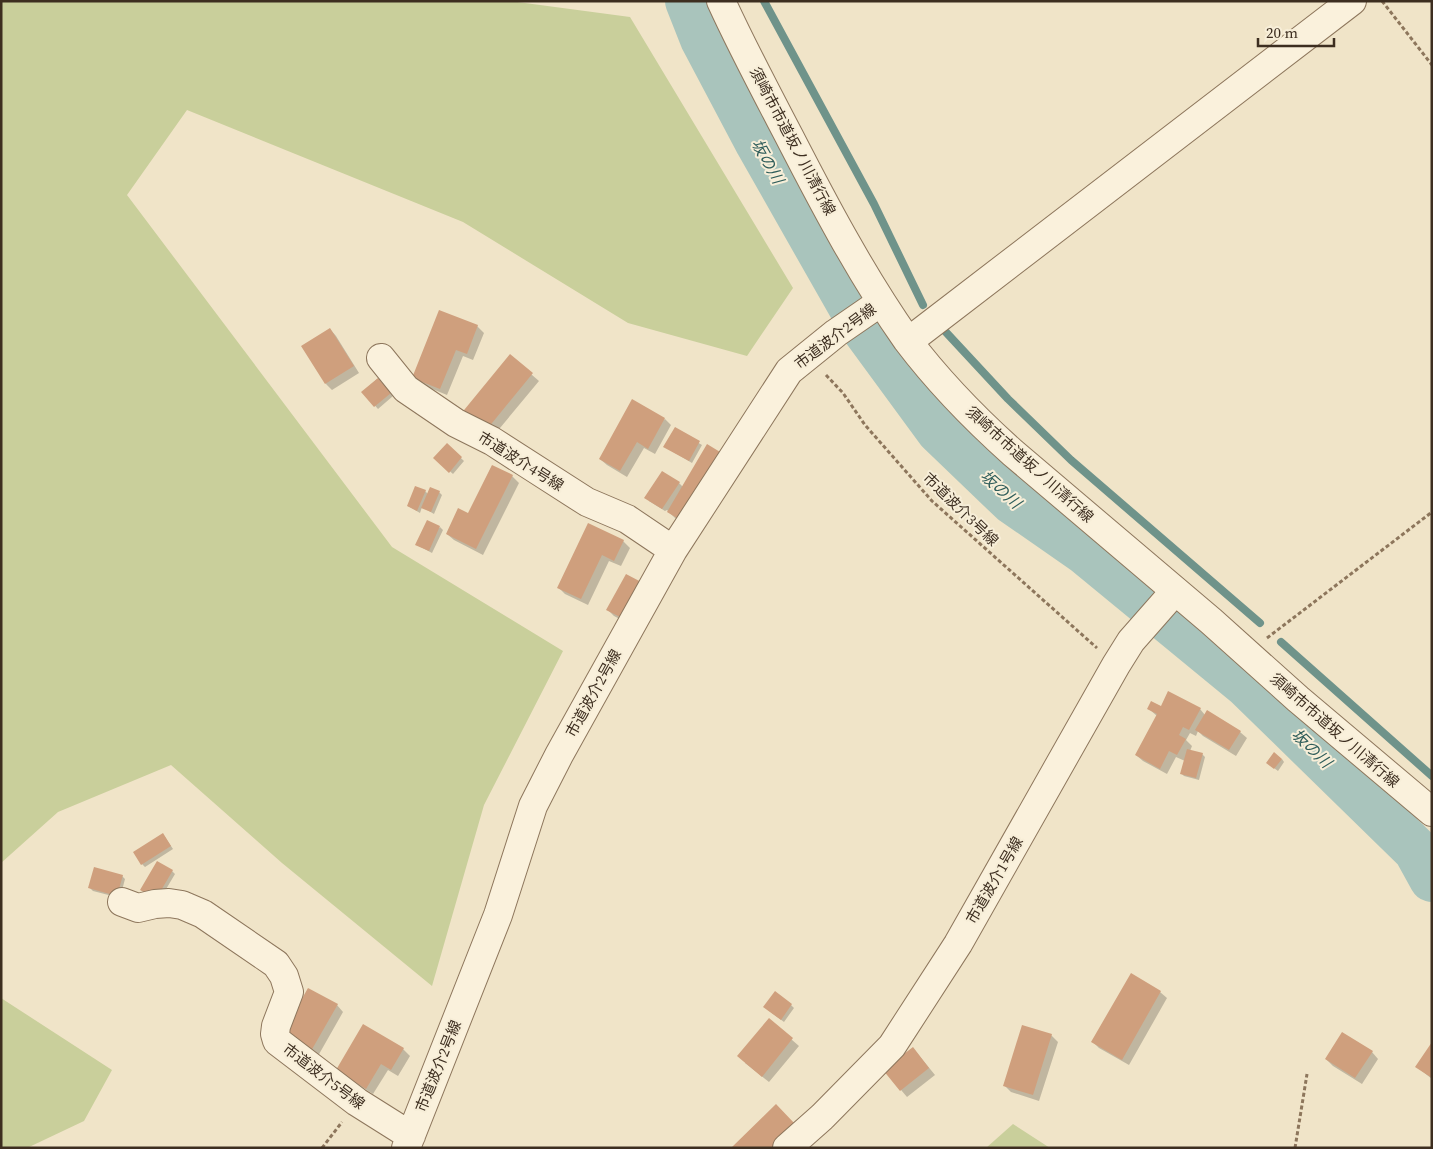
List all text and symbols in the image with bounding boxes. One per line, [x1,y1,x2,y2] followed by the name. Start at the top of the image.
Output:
[1258,15,1334,47] scale bar
[1266,22,1298,43] text: 20 m
[745,63,841,219] street label: 須崎市市道坂ノ川清行線
[747,135,790,189] water label: 坂の川
[790,298,880,374] street label: 市道波介2号線
[962,401,1098,527] street label: 須崎市市道坂ノ川清行線
[474,426,568,496] street label: 市道波介4号線
[976,465,1028,515] water label: 坂の川
[919,468,1003,550] street label: 市道波介3号線
[560,645,626,741] street label: 市道波介2号線
[1266,668,1404,792] street label: 須崎市市道坂ノ川清行線
[1287,723,1338,774] water label: 坂の川
[961,833,1027,927] street label: 市道波介1号線
[410,1017,466,1115] street label: 市道波介2号線
[279,1038,369,1114] street label: 市道波介5号線

